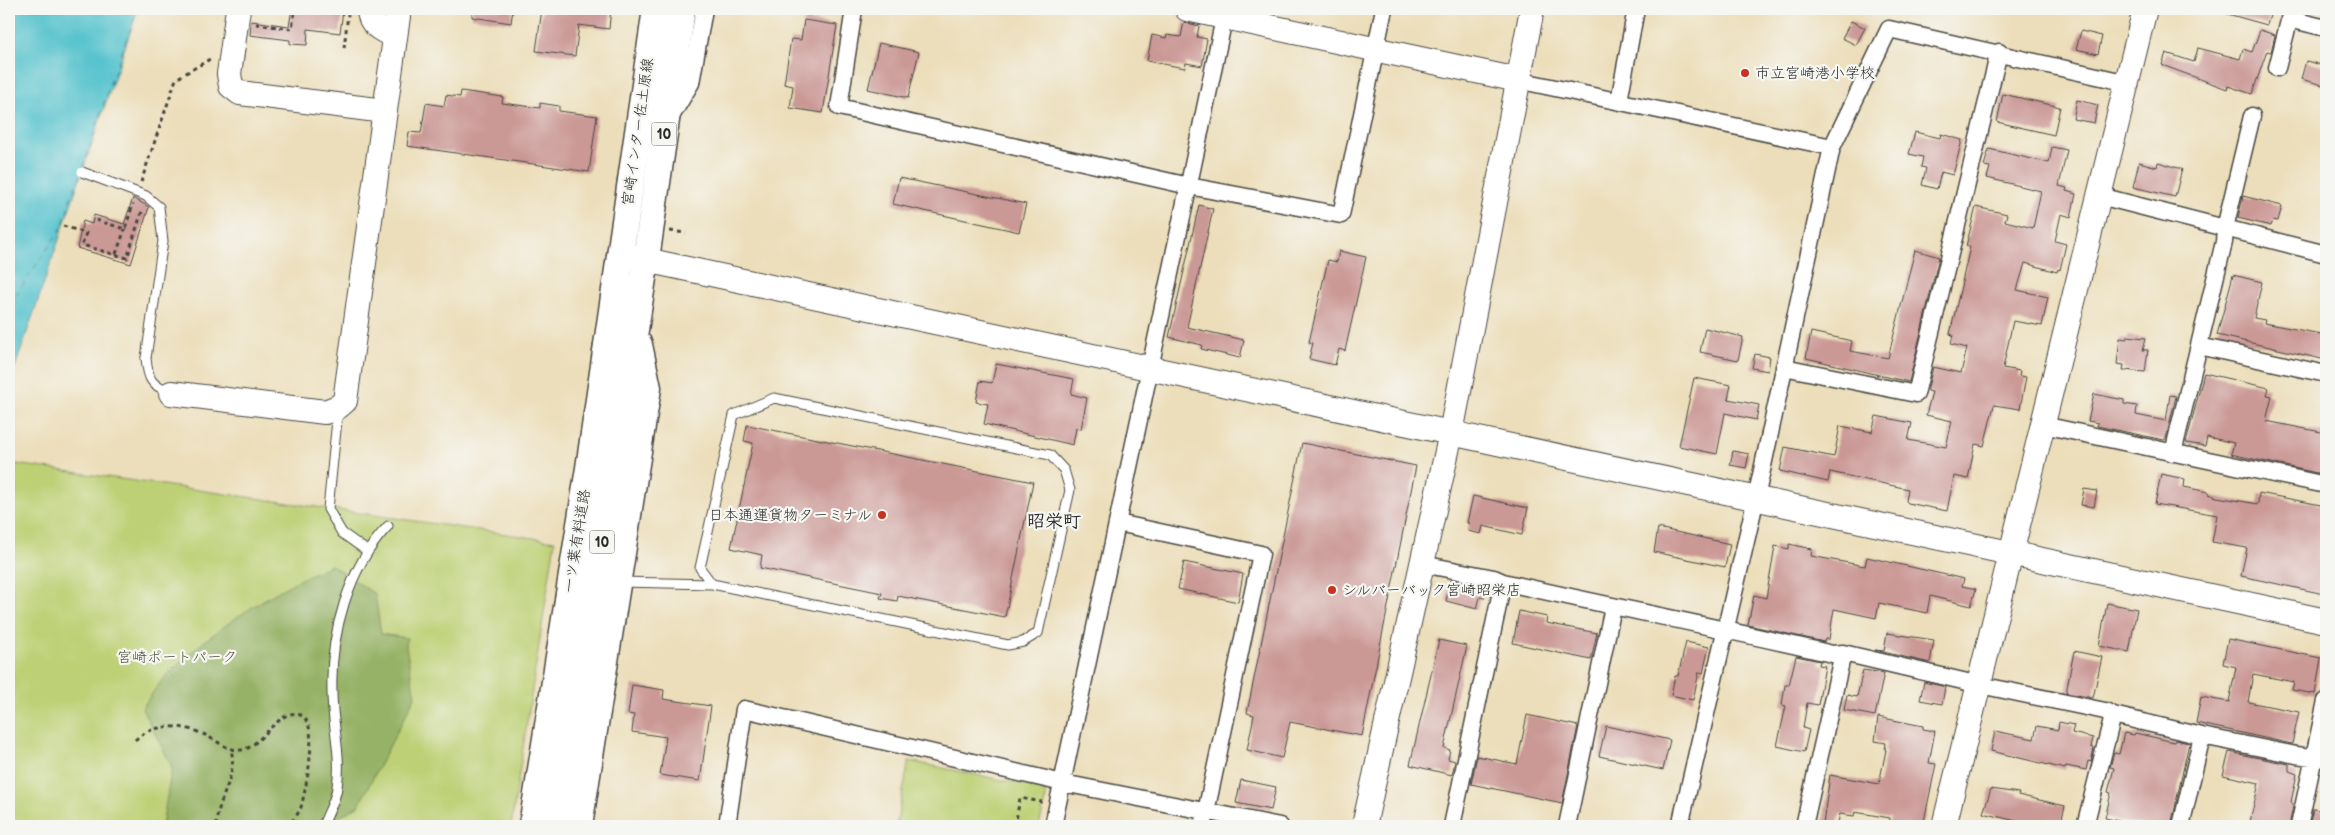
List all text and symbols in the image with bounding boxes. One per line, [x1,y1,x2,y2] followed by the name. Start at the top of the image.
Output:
[618,57,658,207] street label: 宮崎インター佐土原線
[1755,64,1875,83] place label: 市立宮崎港小学校
[1739,67,1751,79] marker: 市立宮崎港小学校
[652,122,676,146] road number: 10
[559,488,595,594] street label: 一ツ葉有料道路
[708,506,872,525] place label: 日本通運貨物ターミナル
[876,509,888,521] marker: 日本通運貨物ターミナル
[1027,511,1081,532] district label: 昭栄町
[590,530,614,554] road number: 10
[1342,581,1521,600] place label: シルバーバック宮崎昭栄店
[1326,584,1338,596] marker: シルバーバック宮崎昭栄店
[117,648,237,667] park label: 宮崎ポートパーク

